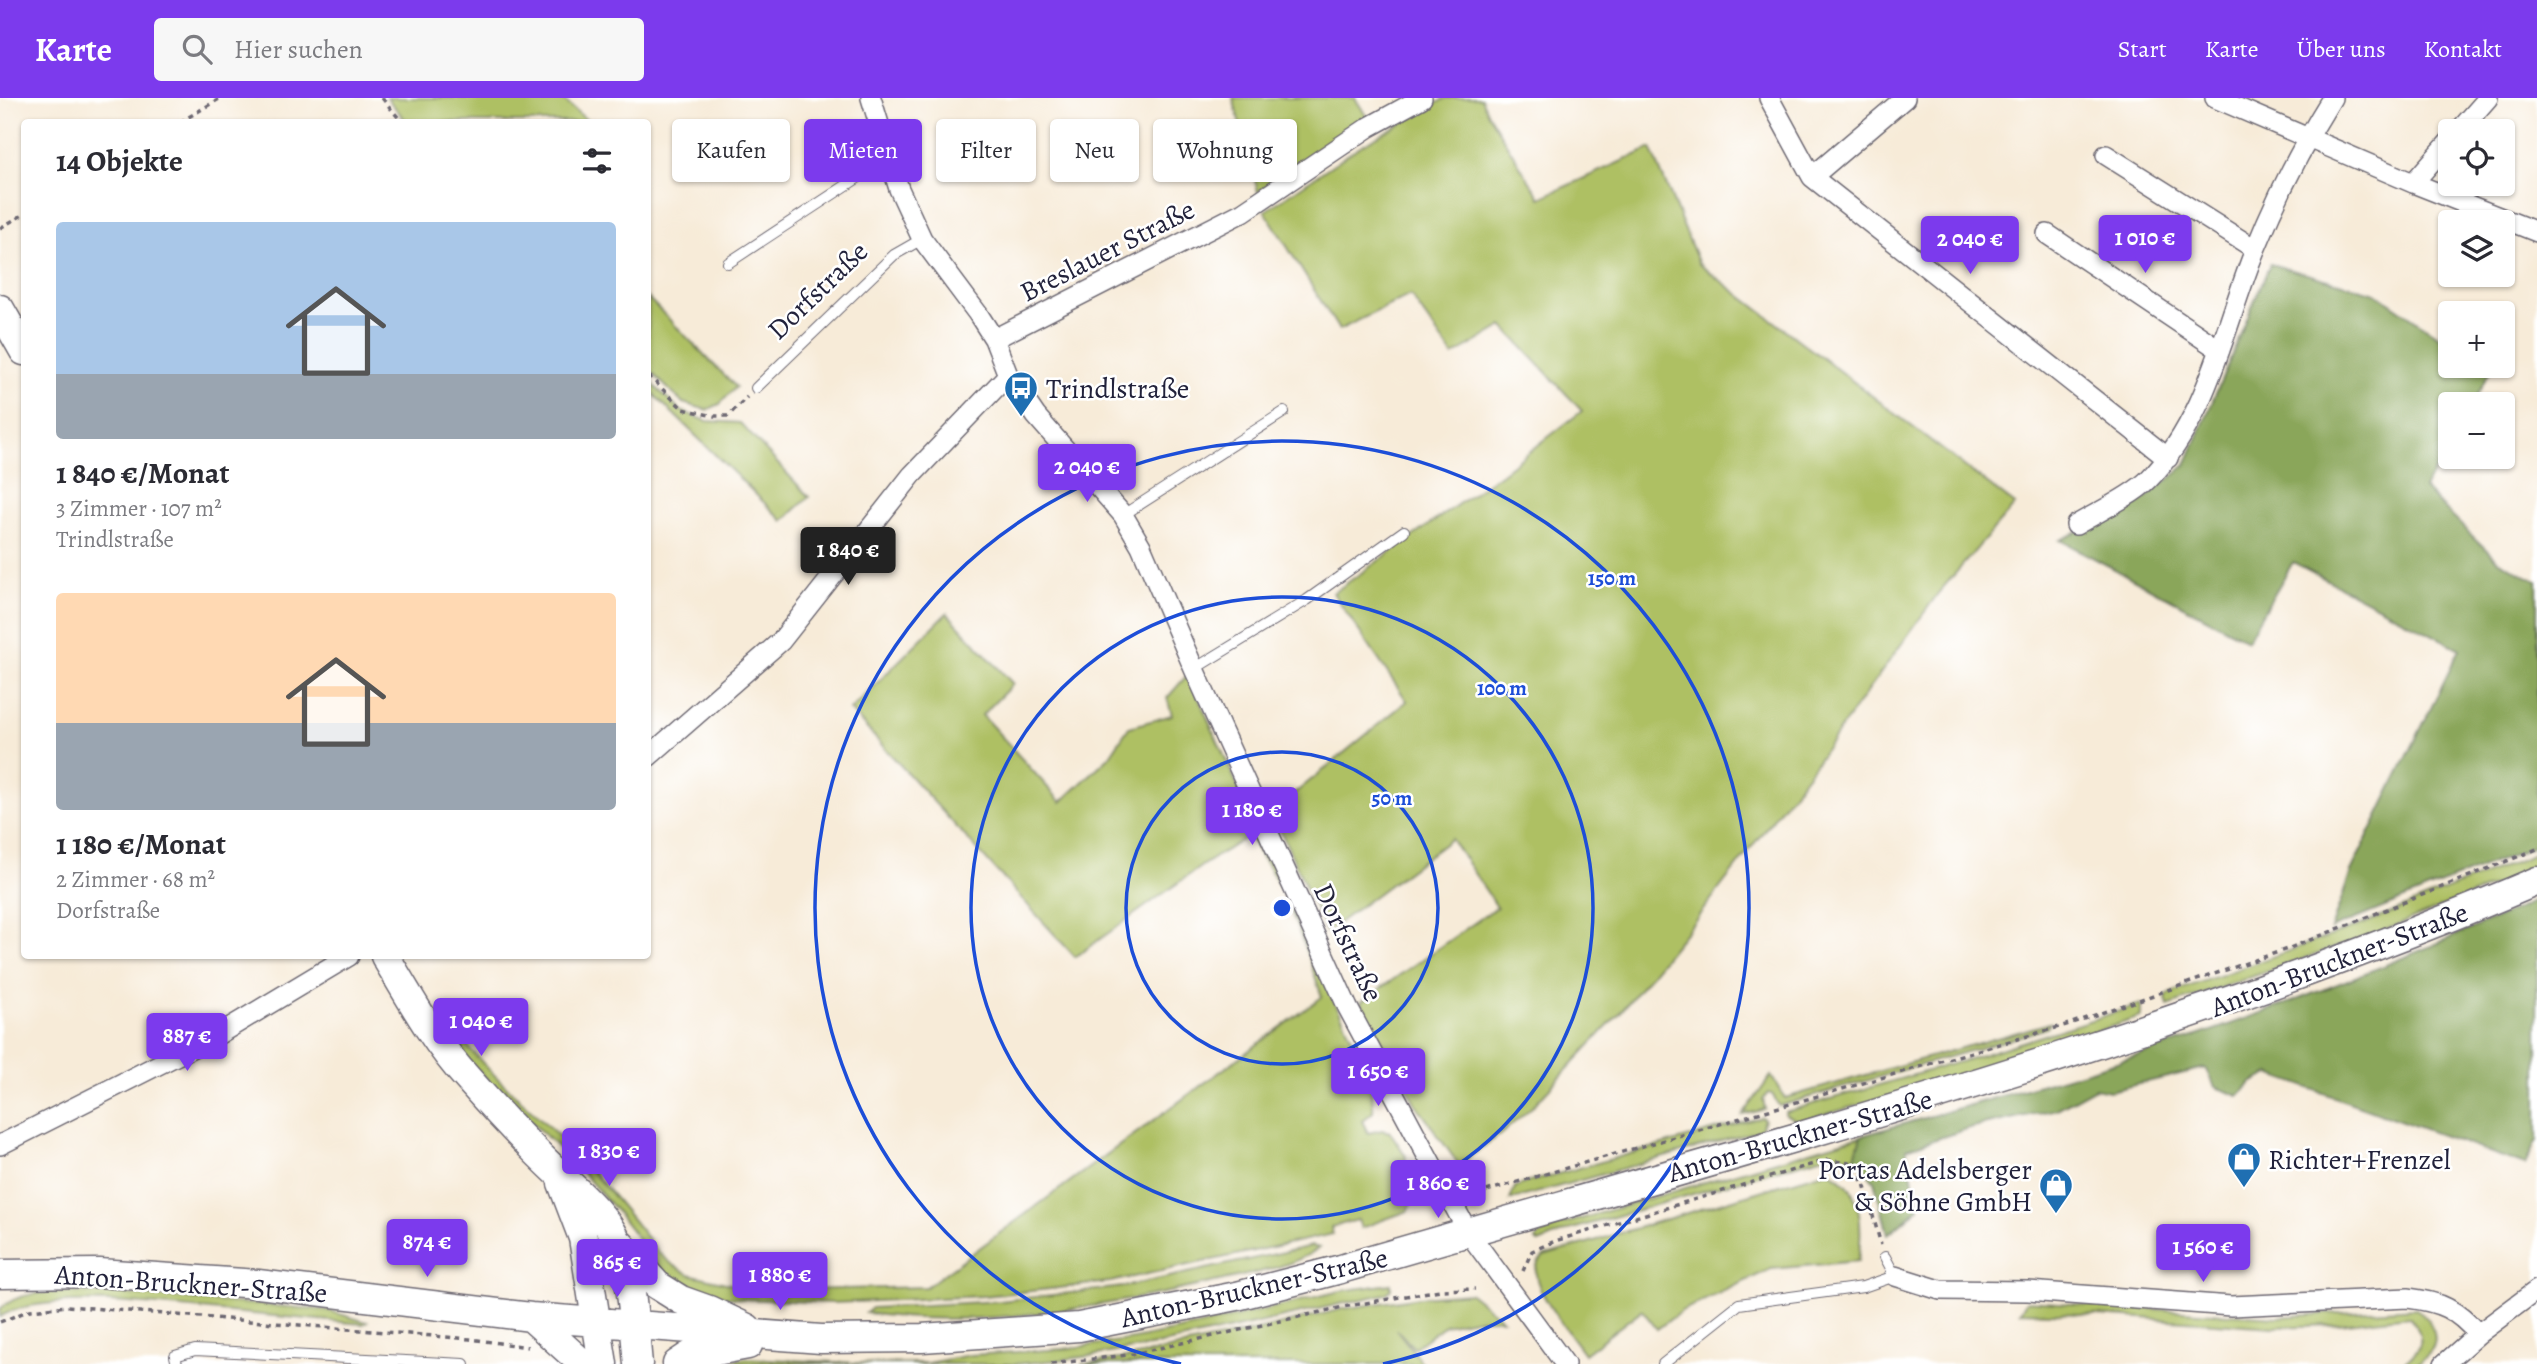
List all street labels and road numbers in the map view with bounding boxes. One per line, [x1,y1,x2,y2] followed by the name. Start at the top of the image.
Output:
[1014,191,1201,311] street label: Breslauer Straße
[759,233,876,348] street label: Dorfstraße
[1304,877,1392,1008] street label: Dorfstraße
[2204,893,2474,1027] street label: Anton-Bruckner-Straße
[1663,1080,1937,1192] street label: Anton-Bruckner-Straße
[1116,1239,1391,1337] street label: Anton-Bruckner-Straße
[52,1255,328,1312] street label: Anton-Bruckner-Straße

